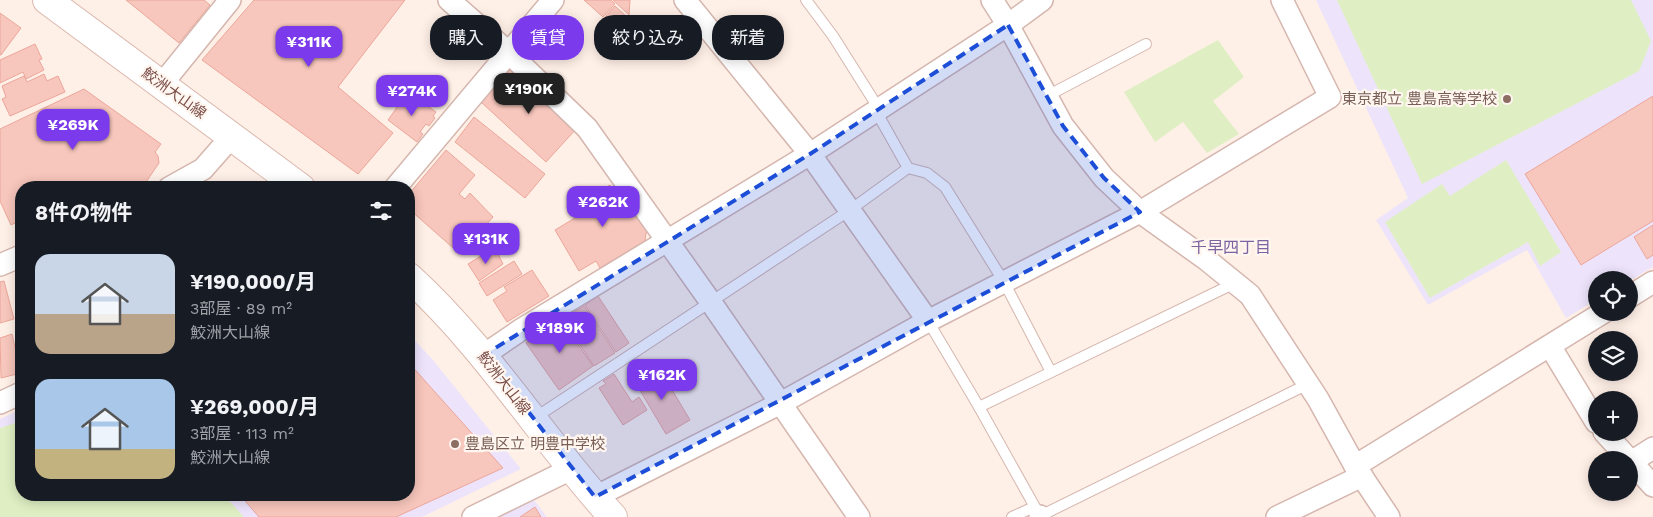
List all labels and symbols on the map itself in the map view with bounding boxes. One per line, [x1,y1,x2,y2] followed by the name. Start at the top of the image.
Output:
[274,26,344,68] pin: ¥311K
[138,64,210,122] street label: 鮫洲大山線
[494,72,564,115] pin: ¥190K
[377,74,447,117] pin: ¥274K
[1342,90,1497,108] place label: 東京都立 豊島高等学校
[1501,93,1513,105] marker: 東京都立 豊島高等学校
[38,108,108,151] pin: ¥269K
[568,186,638,228] pin: ¥262K
[451,222,521,265] pin: ¥131K
[1191,238,1271,257] district label: 千早四丁目
[525,312,595,354] pin: ¥189K
[474,348,534,418] street label: 鮫洲大山線
[627,358,697,401] pin: ¥162K
[465,435,605,453] place label: 豊島区立 明豊中学校
[449,438,461,450] marker: 豊島区立 明豊中学校

